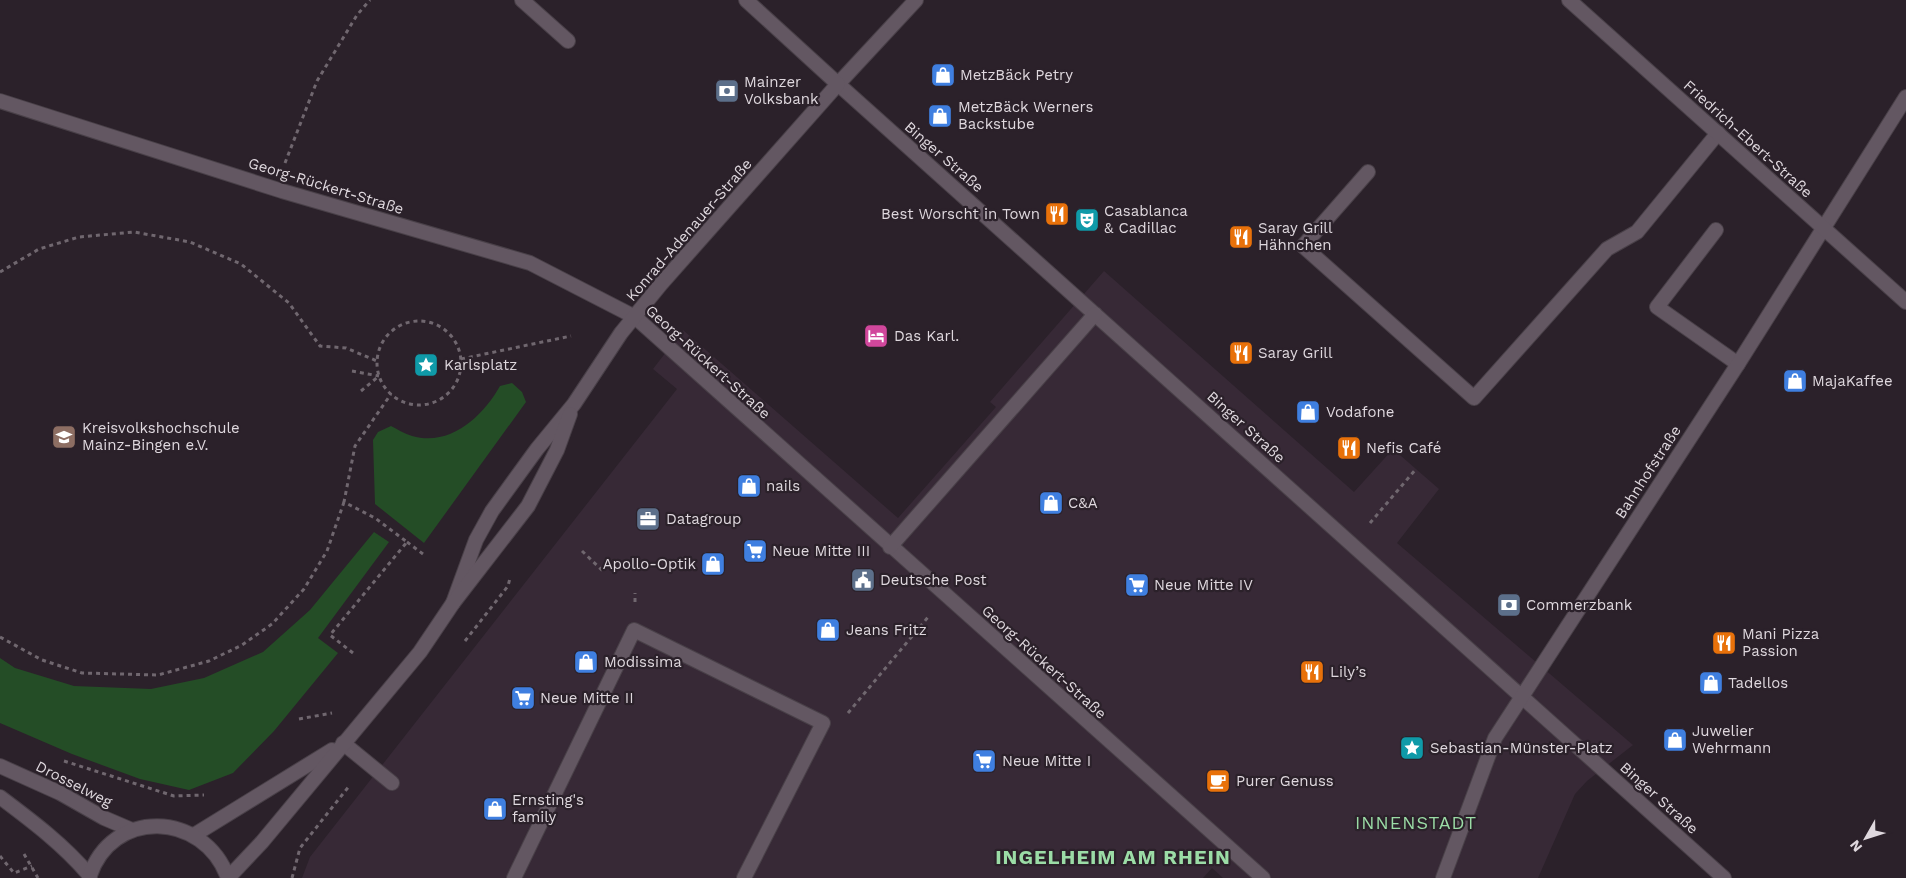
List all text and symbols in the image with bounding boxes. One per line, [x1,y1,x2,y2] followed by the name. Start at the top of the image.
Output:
[930,62,956,88] shop icon: MetzBäck Petry
[960,66,1073,84] place label: MetzBäck Petry
[744,73,819,108] place label: Mainzer Volksbank
[1680,76,1816,202] street label: Friedrich-Ebert-Straße
[714,78,740,104] bank icon: Mainzer Volksbank
[958,98,1093,133] place label: MetzBäck Werners Backstube
[927,103,953,129] shop icon: MetzBäck Werners Backstube
[901,118,987,196] street label: Binger Straße
[246,154,406,218] street label: Georg-Rückert-Straße
[622,155,756,305] street label: Konrad-Adenauer-Straße
[1044,201,1070,227] restaurant icon: Best Worscht in Town
[1104,202,1188,237] place label: Casablanca & Cadillac
[881,205,1040,223] place label: Best Worscht in Town
[1074,207,1100,233] theatre icon: Casablanca & Cadillac
[1258,219,1333,254] place label: Saray Grill Hähnchen
[1228,224,1254,250] restaurant icon: Saray Grill Hähnchen
[642,301,774,423] street label: Georg-Rückert-Straße
[863,323,889,349] hotel icon: Das Karl.
[894,327,959,345] place label: Das Karl.
[1228,340,1254,366] restaurant icon: Saray Grill
[1258,344,1333,362] place label: Saray Grill
[413,352,439,378] place icon: Karlsplatz
[444,356,517,374] place label: Karlsplatz
[1782,368,1808,394] shop icon: MajaKaffee
[1812,372,1893,390] place label: MajaKaffee
[1203,387,1289,467] street label: Binger Straße
[1295,399,1321,425] shop icon: Vodafone
[1326,403,1394,421] place label: Vodafone
[82,419,240,454] place label: Kreisvolkshochschule Mainz-Bingen e.V.
[1611,422,1685,522] street label: Bahnhofstraße
[51,424,77,450] school or university icon: Kreisvolkshochschule Mainz-Bingen e.V.
[1336,435,1362,461] restaurant icon: Nefis Café
[1366,439,1441,457] place label: Nefis Café
[736,473,762,499] shop icon: nails
[766,477,800,495] place label: nails
[1038,490,1064,516] shop icon: C&A
[1068,494,1098,512] place label: C&A
[635,506,661,532] office icon: Datagroup
[666,510,741,528] place label: Datagroup
[742,538,768,564] supermarket icon: Neue Mitte III
[772,542,870,560] place label: Neue Mitte III
[700,551,726,577] shop icon: Apollo-Optik
[603,555,696,573] place label: Apollo-Optik
[850,567,876,593] public building icon: Deutsche Post
[880,571,987,589] place label: Deutsche Post
[1124,572,1150,598] supermarket icon: Neue Mitte IV
[1154,576,1253,594] place label: Neue Mitte IV
[1496,592,1522,618] bank icon: Commerzbank
[1526,596,1633,614] place label: Commerzbank
[978,601,1110,723] street label: Georg-Rückert-Straße
[815,617,841,643] shop icon: Jeans Fritz
[846,621,927,639] place label: Jeans Fritz
[1742,625,1820,660] place label: Mani Pizza Passion
[1711,630,1737,656] restaurant icon: Mani Pizza Passion
[573,649,599,675] shop icon: Modissima
[604,653,682,671] place label: Modissima
[1299,659,1325,685] restaurant icon: Lily’s
[1330,663,1366,681] place label: Lily’s
[1698,670,1724,696] shop icon: Tadellos
[1728,674,1788,692] place label: Tadellos
[510,685,536,711] supermarket icon: Neue Mitte II
[540,689,634,707] place label: Neue Mitte II
[1692,722,1771,757] place label: Juwelier Wehrmann
[1662,727,1688,753] shop icon: Juwelier Wehrmann
[1399,735,1425,761] place icon: Sebastian-Münster-Platz
[1430,739,1613,757] place label: Sebastian-Münster-Platz
[971,748,997,774] supermarket icon: Neue Mitte I
[1002,752,1091,770] place label: Neue Mitte I
[33,757,115,811] street label: Drosselweg
[1616,758,1702,838] street label: Binger Straße
[1205,768,1231,794] cafe icon: Purer Genuss
[1236,772,1334,790] place label: Purer Genuss
[512,791,584,826] place label: Ernsting's family
[482,796,508,822] shop icon: Ernsting's family
[1355,812,1477,833] district label: INNENSTADT
[1841,813,1891,863] north arrow
[1846,837,1865,855] text: N
[995,845,1231,869] district label: INGELHEIM AM RHEIN

